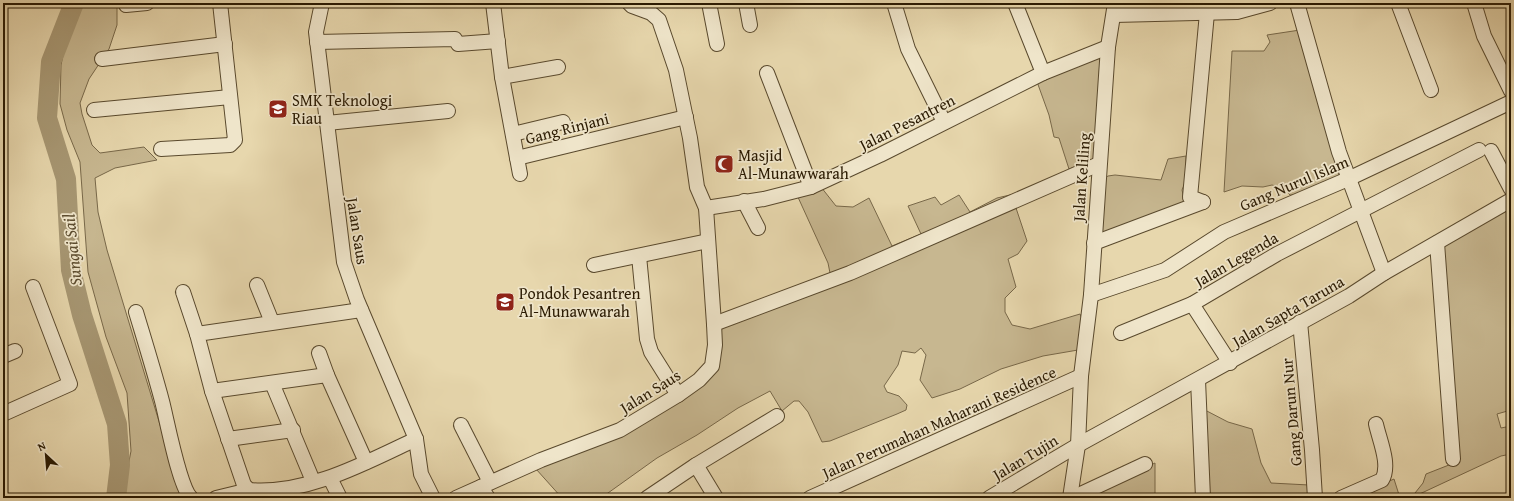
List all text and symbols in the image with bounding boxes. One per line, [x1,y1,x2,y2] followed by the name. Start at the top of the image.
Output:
[292,88,393,130] place label: SMK Teknologi Riau
[853,88,959,157] street label: Jalan Pesantren
[267,98,289,120] school or university icon: SMK Teknologi Riau
[523,106,612,150] street label: Gang Rinjani
[1066,132,1096,224] street label: Jalan Keliling
[738,143,849,185] place label: Masjid Al-Munawwarah
[1236,149,1352,217] street label: Gang Nurul Islam
[713,153,735,175] mosque icon: Masjid Al-Munawwarah
[341,194,375,266] street label: Jalan Saus
[55,213,88,287] water label: Sungai Sail
[1188,225,1283,294] street label: Jalan Legenda
[1226,269,1349,354] street label: Jalan Sapta Taruna
[519,281,641,323] place label: Pondok Pesantren Al-Munawwarah
[494,291,516,313] school or university icon: Pondok Pesantren Al-Munawwarah
[1274,357,1308,467] street label: Gang Darun Nur
[816,359,1060,485] street label: Jalan Perumahan Maharani Residence
[613,363,685,420] street label: Jalan Saus
[986,428,1062,487] street label: Jalan Tujin
[26,435,66,475] north arrow
[35,437,49,455] text: N

